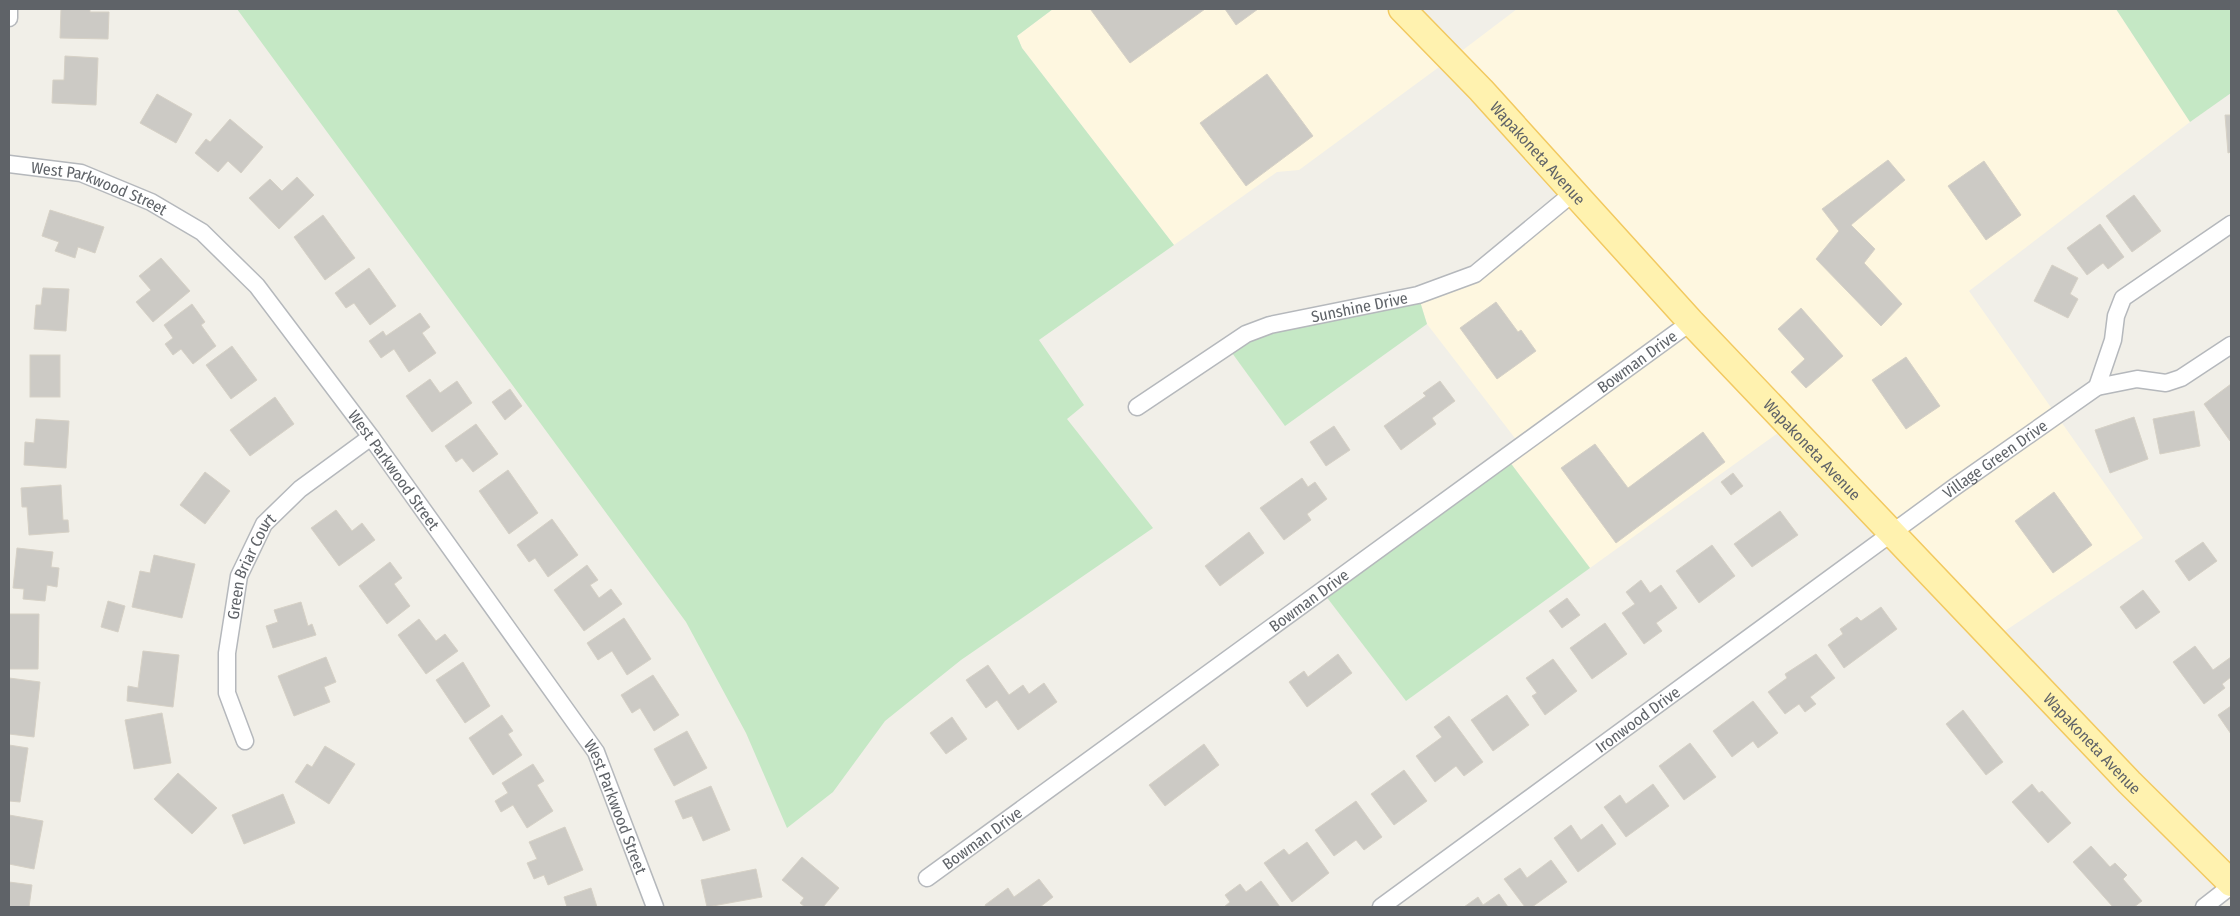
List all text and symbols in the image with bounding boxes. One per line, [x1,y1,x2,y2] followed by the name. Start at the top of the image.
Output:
[1486,98,1589,209] street label: Wapakoneta Avenue
[30,158,171,220] street label: West Parkwood Street
[1310,288,1410,326] street label: Sunshine Drive
[1594,326,1681,397] street label: Bowman Drive
[1759,395,1865,504] street label: Wapakoneta Avenue
[344,407,444,534] street label: West Parkwood Street
[1939,416,2051,503] street label: Village Green Drive
[223,509,280,621] street label: Green Briar Court
[1265,565,1353,636] street label: Bowman Drive
[1592,682,1684,757] street label: Ironwood Drive
[2039,689,2145,798] street label: Wapakoneta Avenue
[580,736,651,877] street label: West Parkwood Street
[939,803,1026,874] street label: Bowman Drive

